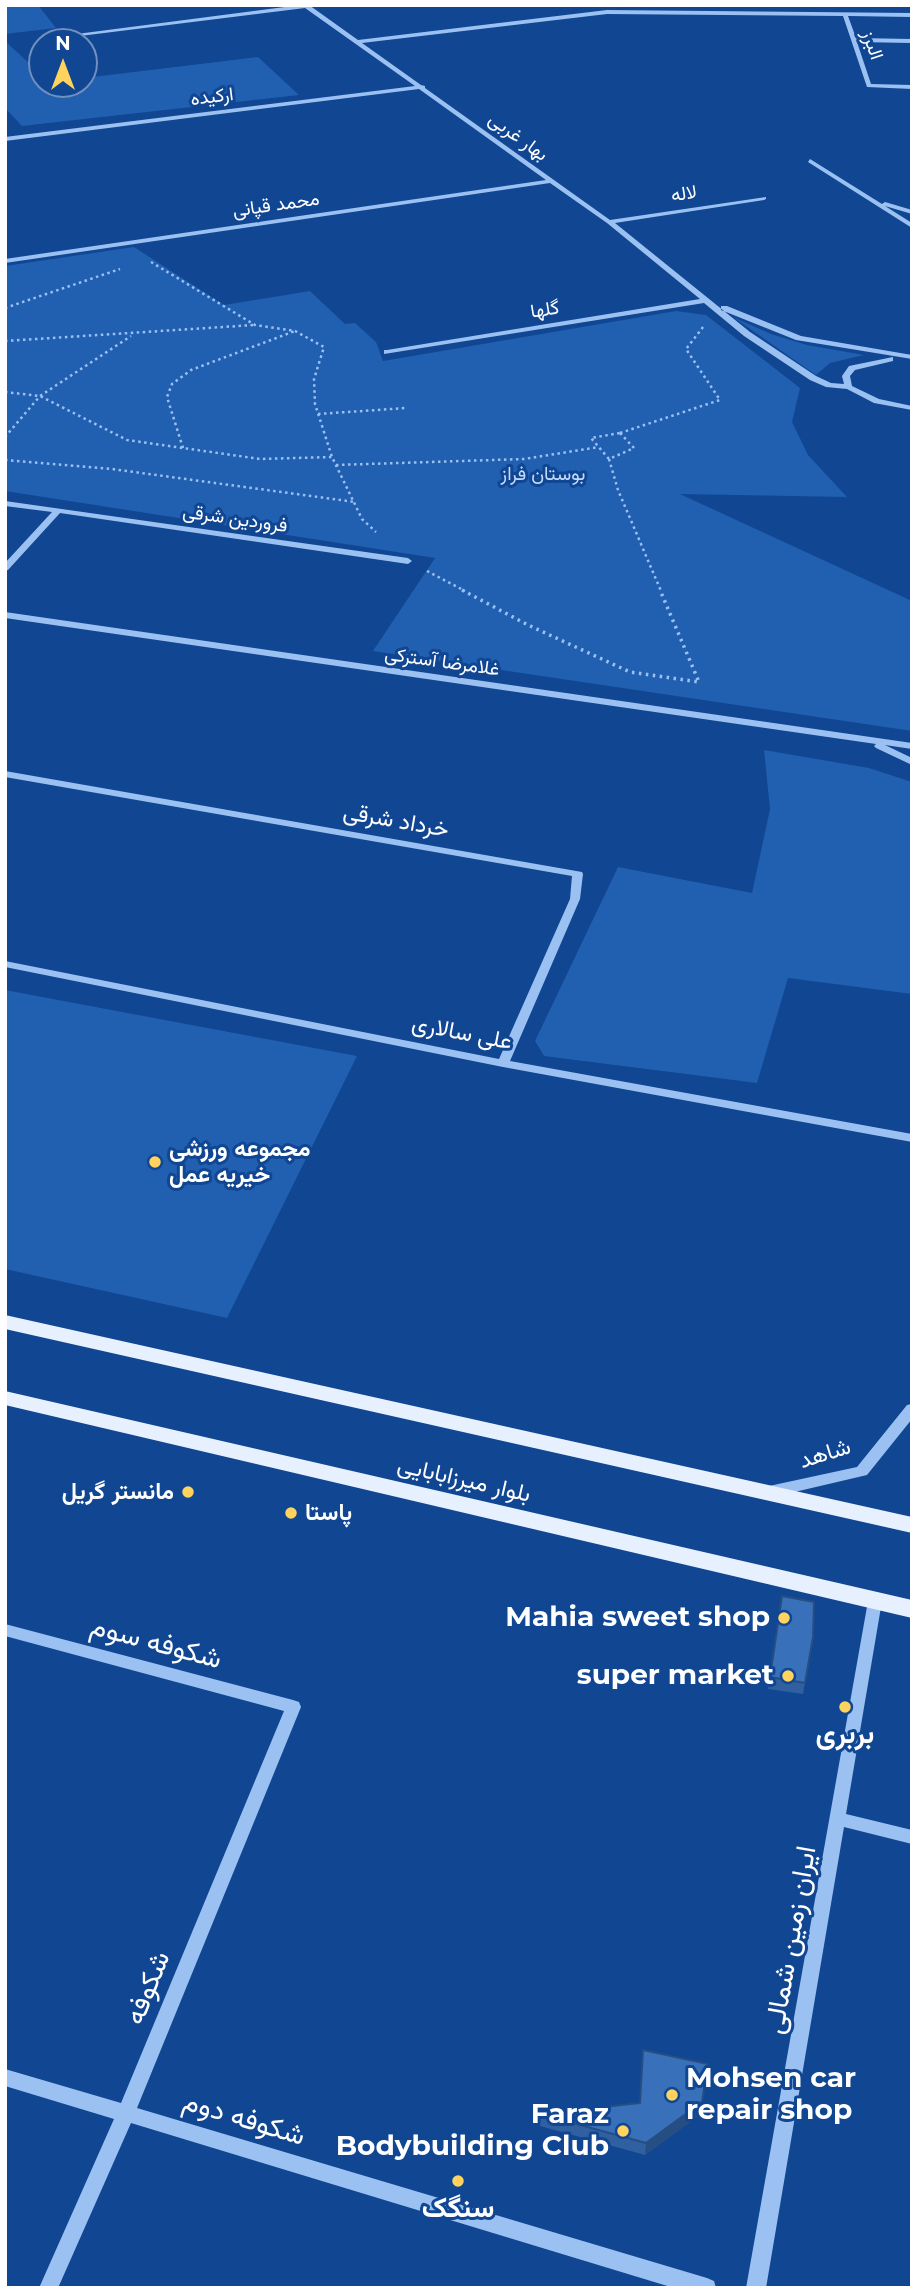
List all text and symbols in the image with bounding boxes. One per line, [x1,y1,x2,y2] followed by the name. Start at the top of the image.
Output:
[856,27,888,63] street label: البرز
[28,28,98,98] north arrow
[55,32,71,55] text: N
[189,83,235,111] street label: ارکیده
[484,108,552,166] street label: بهار غربی
[669,181,699,207] street label: لاله
[231,188,321,222] street label: محمد قپانی
[529,296,561,324] street label: گلها
[501,463,585,485] park label: بوستان فراز
[181,500,289,538] street label: فروردین شرقی
[383,643,501,681] street label: غلامرضا آسترکی
[341,798,451,844] street label: خرداد شرقی
[410,1010,514,1056] street label: علی سالاری
[169,1135,310,1189] place label: مجموعه ورزشی خیریه عمل
[147,1154,163,1170] marker: مجموعه ورزشی خیریه عمل
[796,1433,854,1475] street label: شاهد
[395,1451,533,1509] street label: بلوار میرزابابایی
[62,1478,174,1506] place label: مانستر گریل
[180,1484,196,1500] marker: مانستر گریل
[305,1499,352,1527] place label: پاستا
[283,1505,299,1521] marker: پاستا
[505,1601,770,1635] place label: Mahia sweet shop
[87,1609,225,1677] street label: شکوفه سوم
[776,1610,792,1626] marker: Mahia sweet shop
[577,1659,774,1693] place label: super market
[780,1668,796,1684] marker: super market
[837,1699,853,1715] marker: بربری
[816,1718,874,1752] place label: بربری
[758,1843,824,2037] street label: ایران زمین شمالی
[118,1946,178,2030] street label: شکوفه
[686,2062,856,2128] place label: Mohsen car repair shop
[179,2085,309,2153] street label: شکوفه دوم
[664,2087,680,2103] marker: Mohsen car repair shop
[336,2098,609,2164] place label: Faraz Bodybuilding Club
[615,2123,631,2139] marker: Faraz Bodybuilding Club
[450,2173,466,2189] marker: سنگک
[422,2192,494,2226] place label: سنگک

